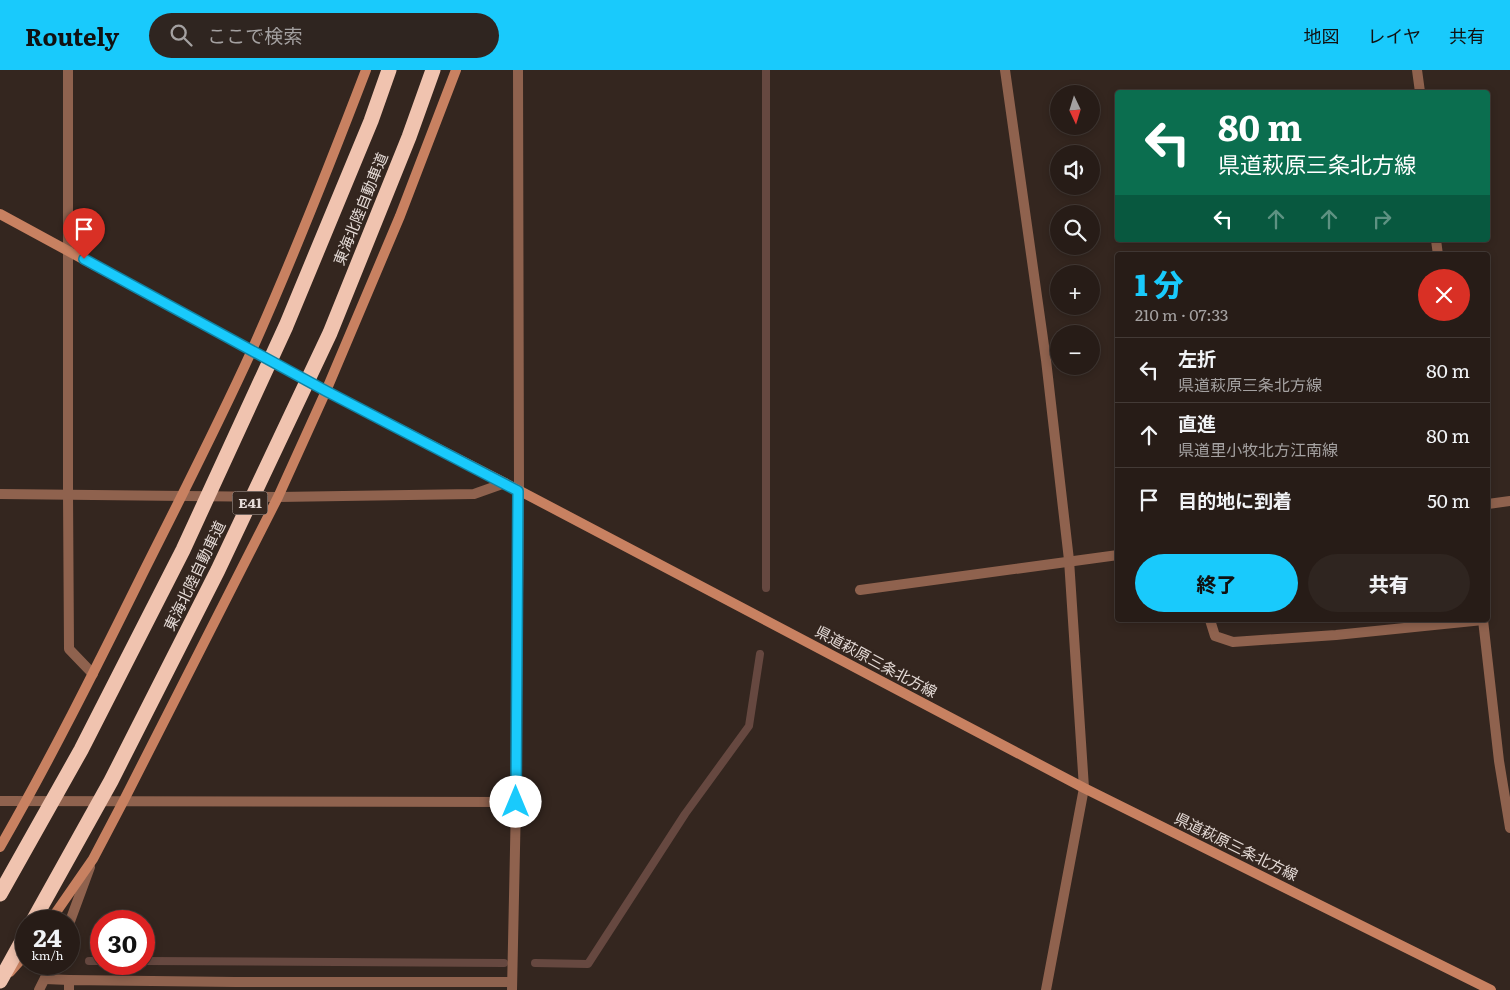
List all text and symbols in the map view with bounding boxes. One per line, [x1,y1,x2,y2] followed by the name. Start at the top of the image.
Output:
[149,13,499,58] search box
[25,18,119,53] text: Routely
[167,21,195,49] icon: search
[207,21,302,49] text: ここで検索
[1304,22,1340,49] text: 地図
[1368,22,1421,49] text: レイヤ
[1449,22,1485,49] text: 共有
[1050,85,1100,135] north arrow
[1050,85,1100,375] map controls
[1218,100,1302,152] text: 80 m
[1135,110,1200,175] icon: left
[1050,145,1100,195] button: sound
[1218,147,1416,180] text: 県道萩原三条北方線
[326,148,393,268] street label: 東海北陸自動車道
[1050,205,1100,255] button: search
[1209,205,1237,233] icon: left
[1262,205,1290,233] icon: ahead
[1315,205,1343,233] icon: ahead
[1368,205,1396,233] icon: right
[63,208,105,259] pin
[70,215,98,243] icon: arrive
[1135,261,1184,305] text: 1 分
[1050,265,1100,315] button: +
[1418,269,1470,321] button: close
[1135,302,1228,326] text: 210 m · 07:33
[1050,325,1100,375] button: −
[1178,344,1216,372] text: 左折
[1135,356,1163,384] icon: left
[1426,356,1470,384] text: 80 m
[1178,372,1322,396] text: 県道萩原三条北方線
[1178,409,1216,437] text: 直進
[1135,421,1163,449] icon: ahead
[1426,421,1470,449] text: 80 m
[1178,437,1338,461] text: 県道里小牧北方江南線
[1135,486,1163,514] icon: arrive
[1178,486,1292,514] text: 目的地に到着
[1427,486,1470,514] text: 50 m
[232,492,268,514] road number: E41
[157,516,230,634] street label: 東海北陸自動車道
[1135,554,1298,612] button: 終了
[1308,554,1470,612] button: 共有
[812,619,942,703] street label: 県道萩原三条北方線
[489,775,541,827] position arrow
[1171,806,1302,886] street label: 県道萩原三条北方線
[90,910,155,975] speed limit sign: 30
[33,918,62,955] text: 24
[32,946,63,964] text: km/h

